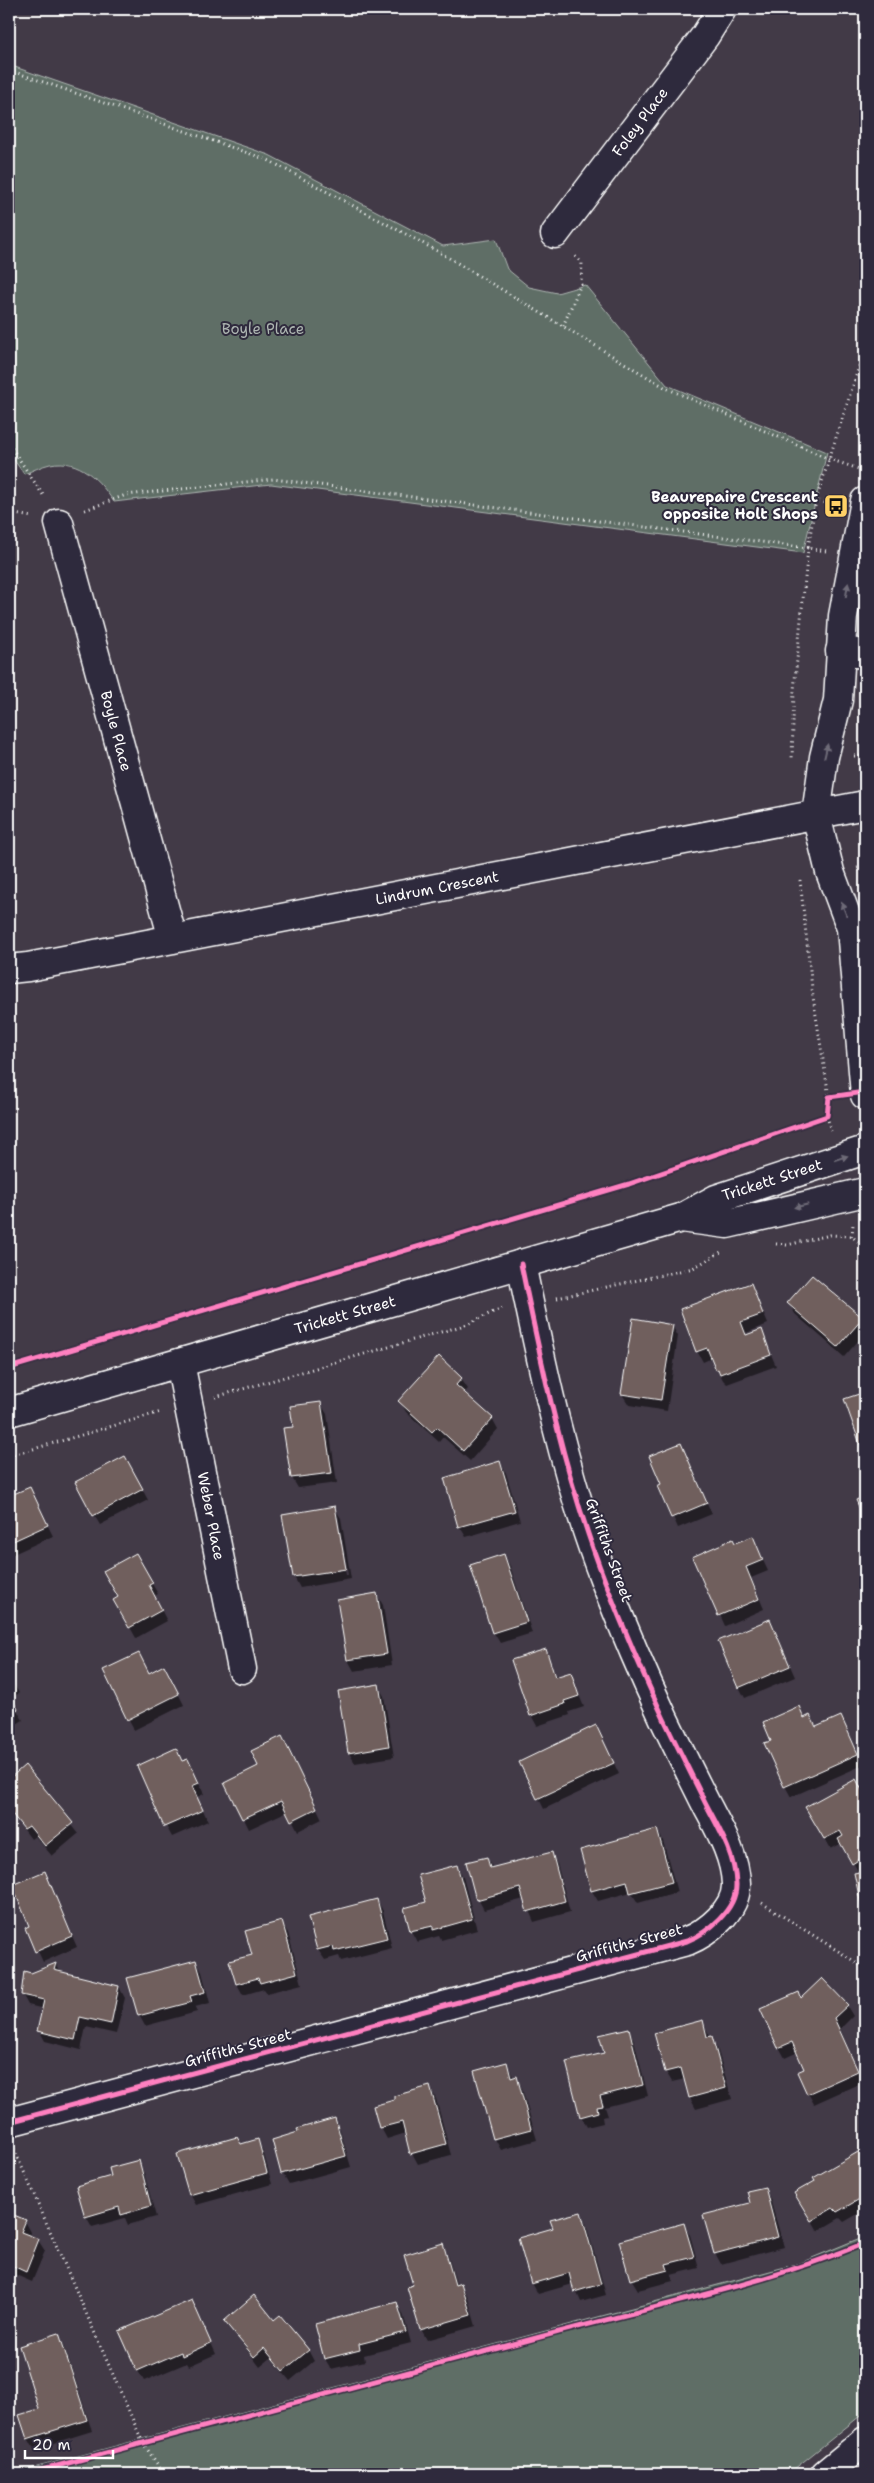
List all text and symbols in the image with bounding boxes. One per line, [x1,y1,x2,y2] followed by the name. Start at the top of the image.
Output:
[607,83,673,161] street label: Foley Place
[222,319,304,339] park label: Boyle Place
[651,487,818,524] place label: Beaurepaire Crescent opposite Holt Shops
[823,493,849,519] bus stop icon: Beaurepaire Crescent opposite Holt Shops
[844,582,852,598] one-way arrow
[96,689,136,773] street label: Boyle Place
[822,743,830,758] one-way arrow
[374,866,500,910] street label: Lindrum Crescent
[839,901,847,916] one-way arrow
[833,1153,848,1161] one-way arrow
[719,1154,825,1206] street label: Trickett Street
[793,1202,808,1210] one-way arrow
[292,1291,398,1339] street label: Trickett Street
[193,1470,229,1562] street label: Weber Place
[581,1495,637,1605] street label: Griffiths Street
[573,1919,685,1967] street label: Griffiths Street
[182,2024,294,2072] street label: Griffiths Street
[25,2428,112,2460] scale bar
[32,2435,71,2455] text: 20 m

